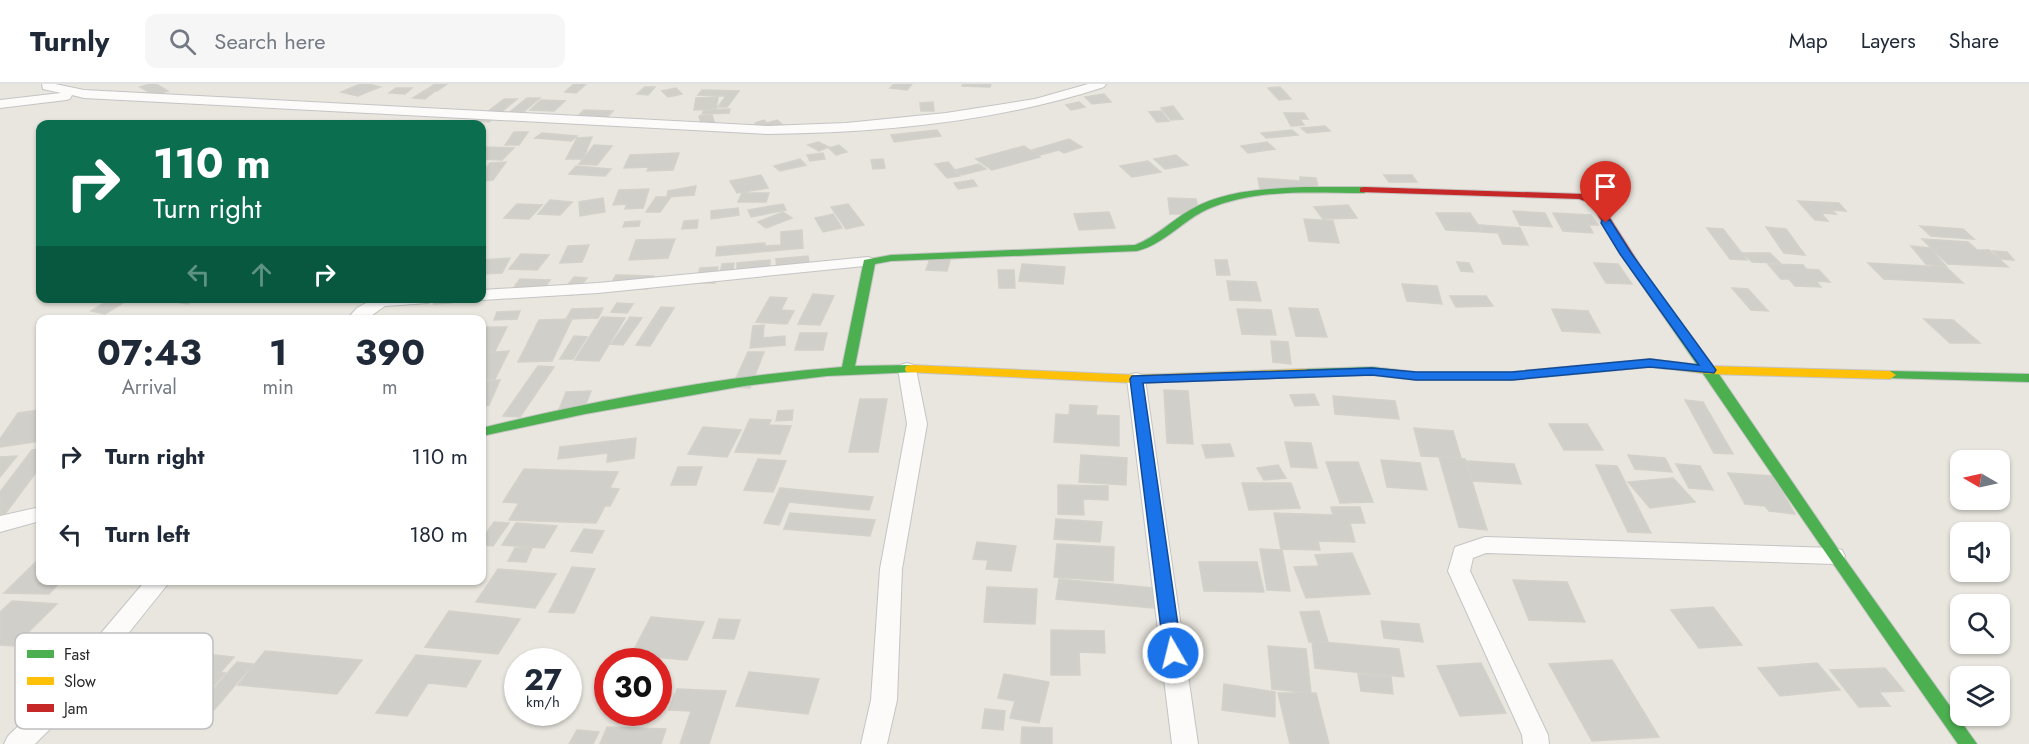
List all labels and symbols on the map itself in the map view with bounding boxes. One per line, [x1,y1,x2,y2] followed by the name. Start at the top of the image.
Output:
[1580,161,1631,223] pin
[1950,450,2010,510] north arrow
[1141,621,1205,685] position arrow
[15,633,213,729] legend
[64,643,90,666] text: Fast
[594,648,672,726] speed limit sign: 30
[64,670,96,693] text: Slow
[62,697,88,720] text: Jam

